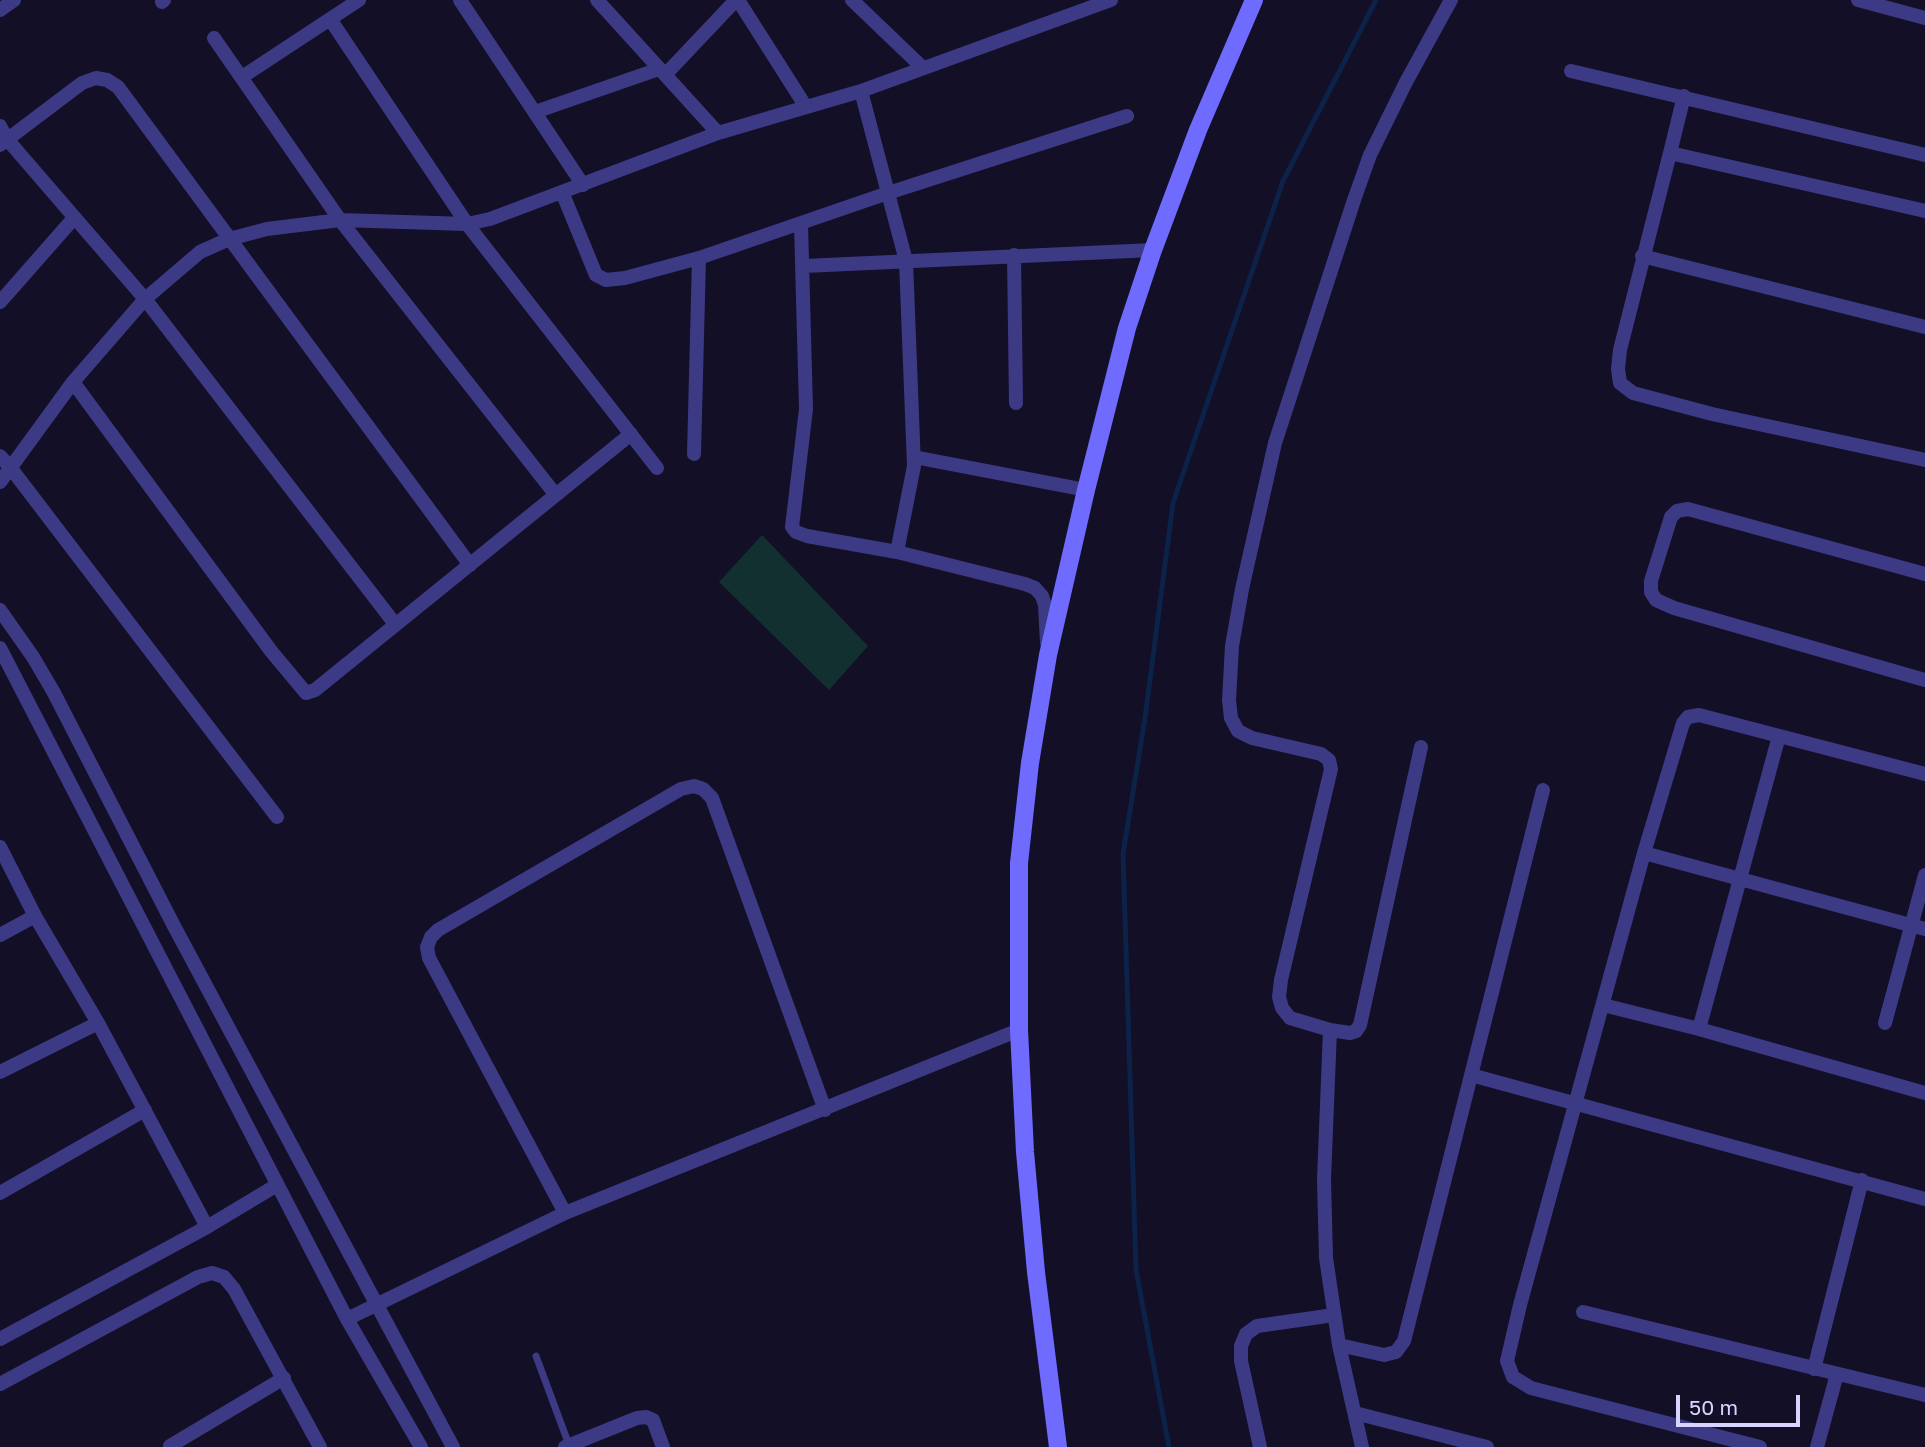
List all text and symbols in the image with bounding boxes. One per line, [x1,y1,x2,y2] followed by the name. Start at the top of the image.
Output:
[1680,1380,1804,1424] scale bar
[1689,1394,1738,1420] text: 50 m

